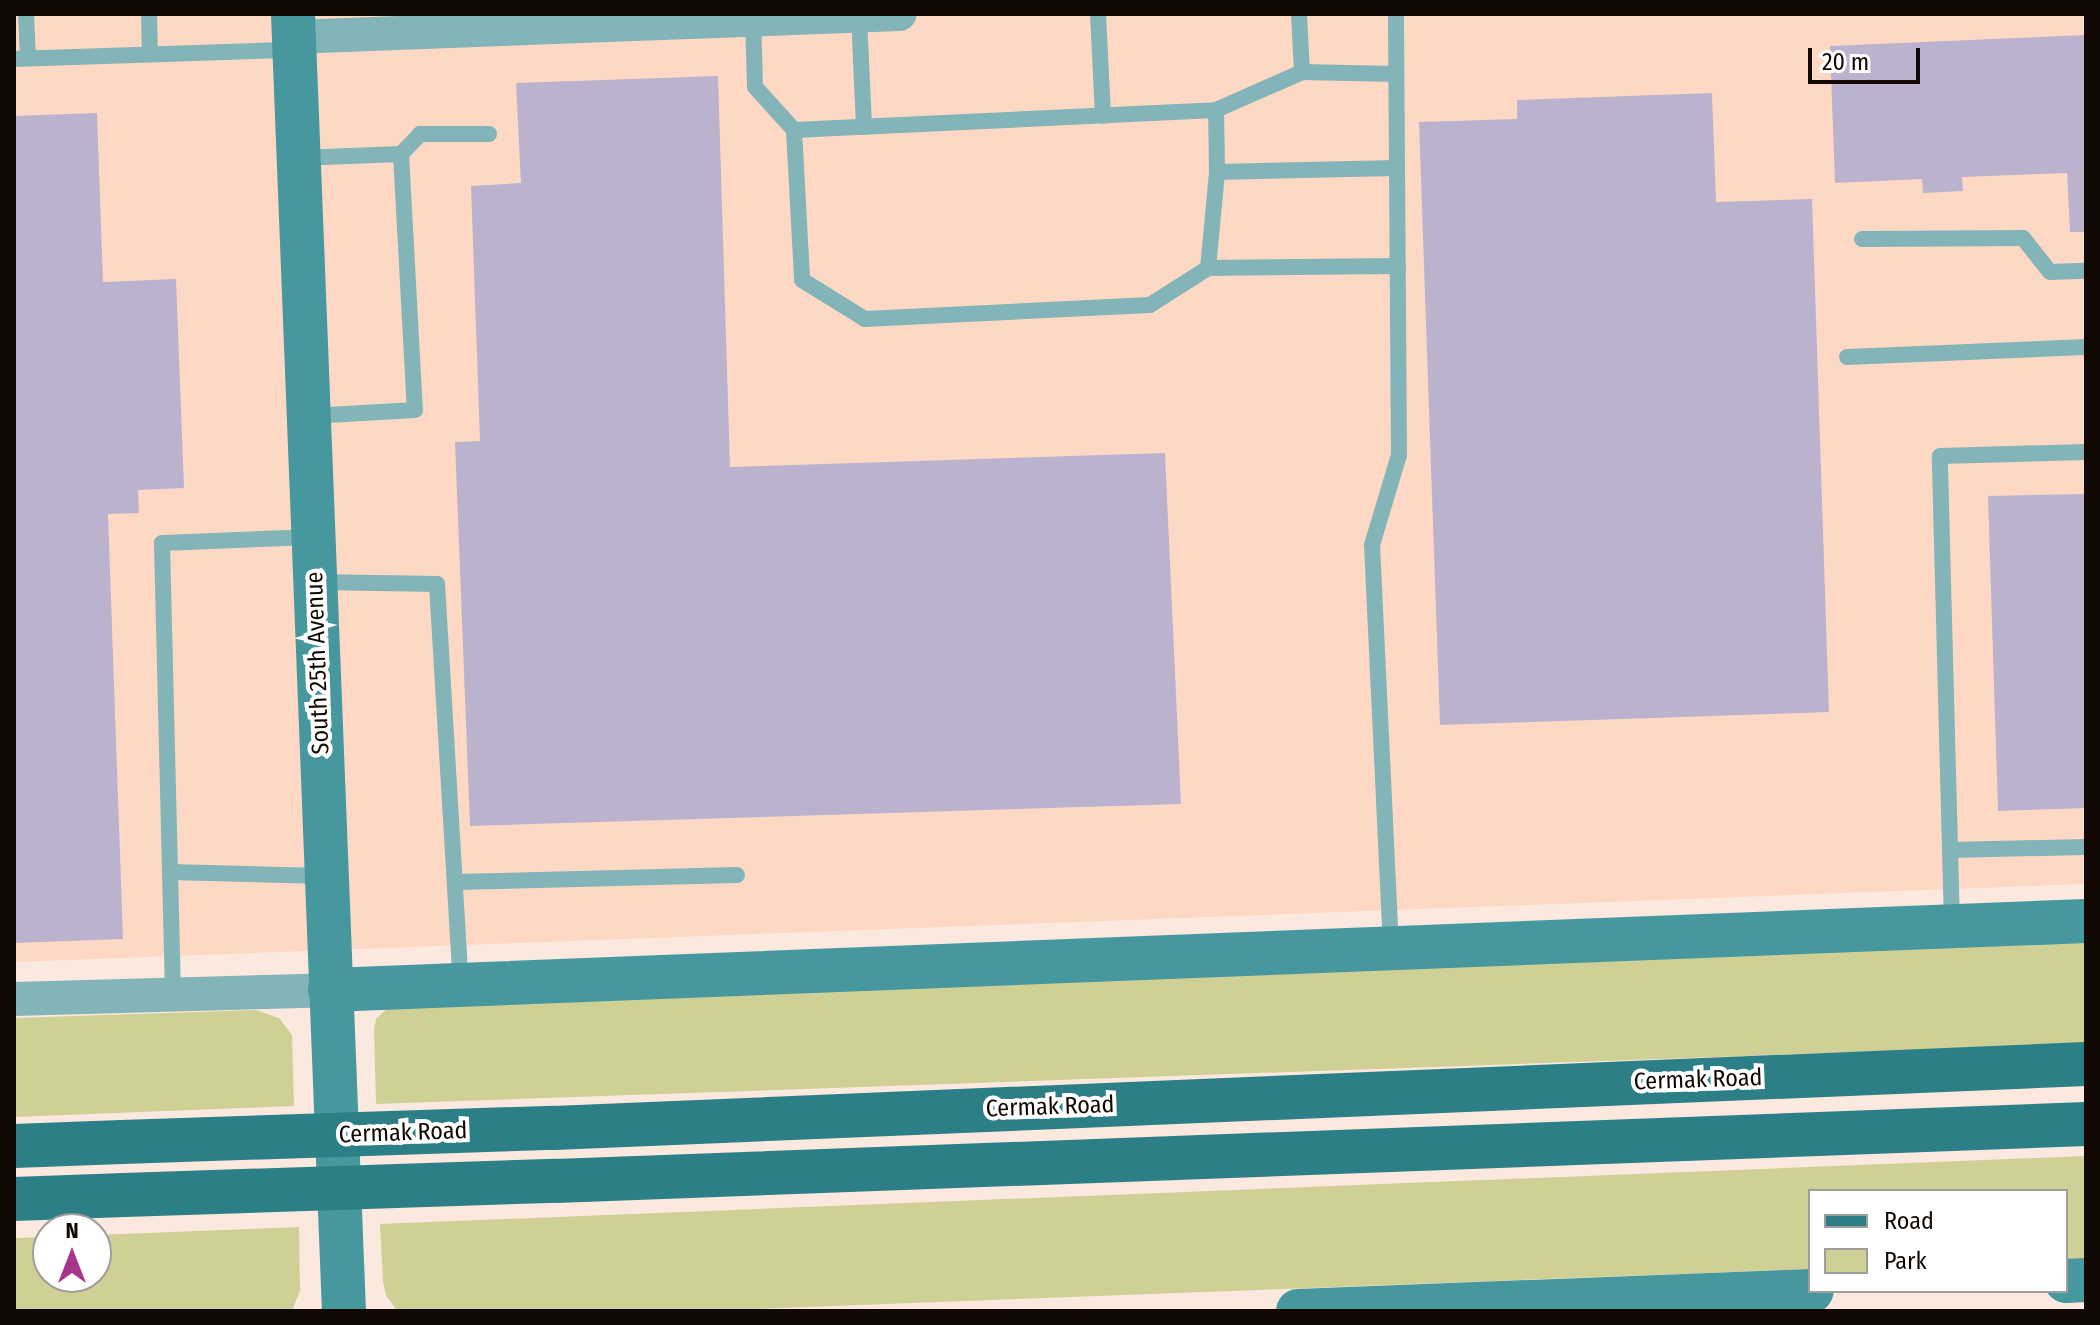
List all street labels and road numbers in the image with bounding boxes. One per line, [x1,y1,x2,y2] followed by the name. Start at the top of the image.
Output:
[300,571,336,755] street label: South 25th Avenue
[1633,1063,1763,1097] street label: Cermak Road
[985,1090,1115,1124] street label: Cermak Road
[338,1116,468,1150] street label: Cermak Road

